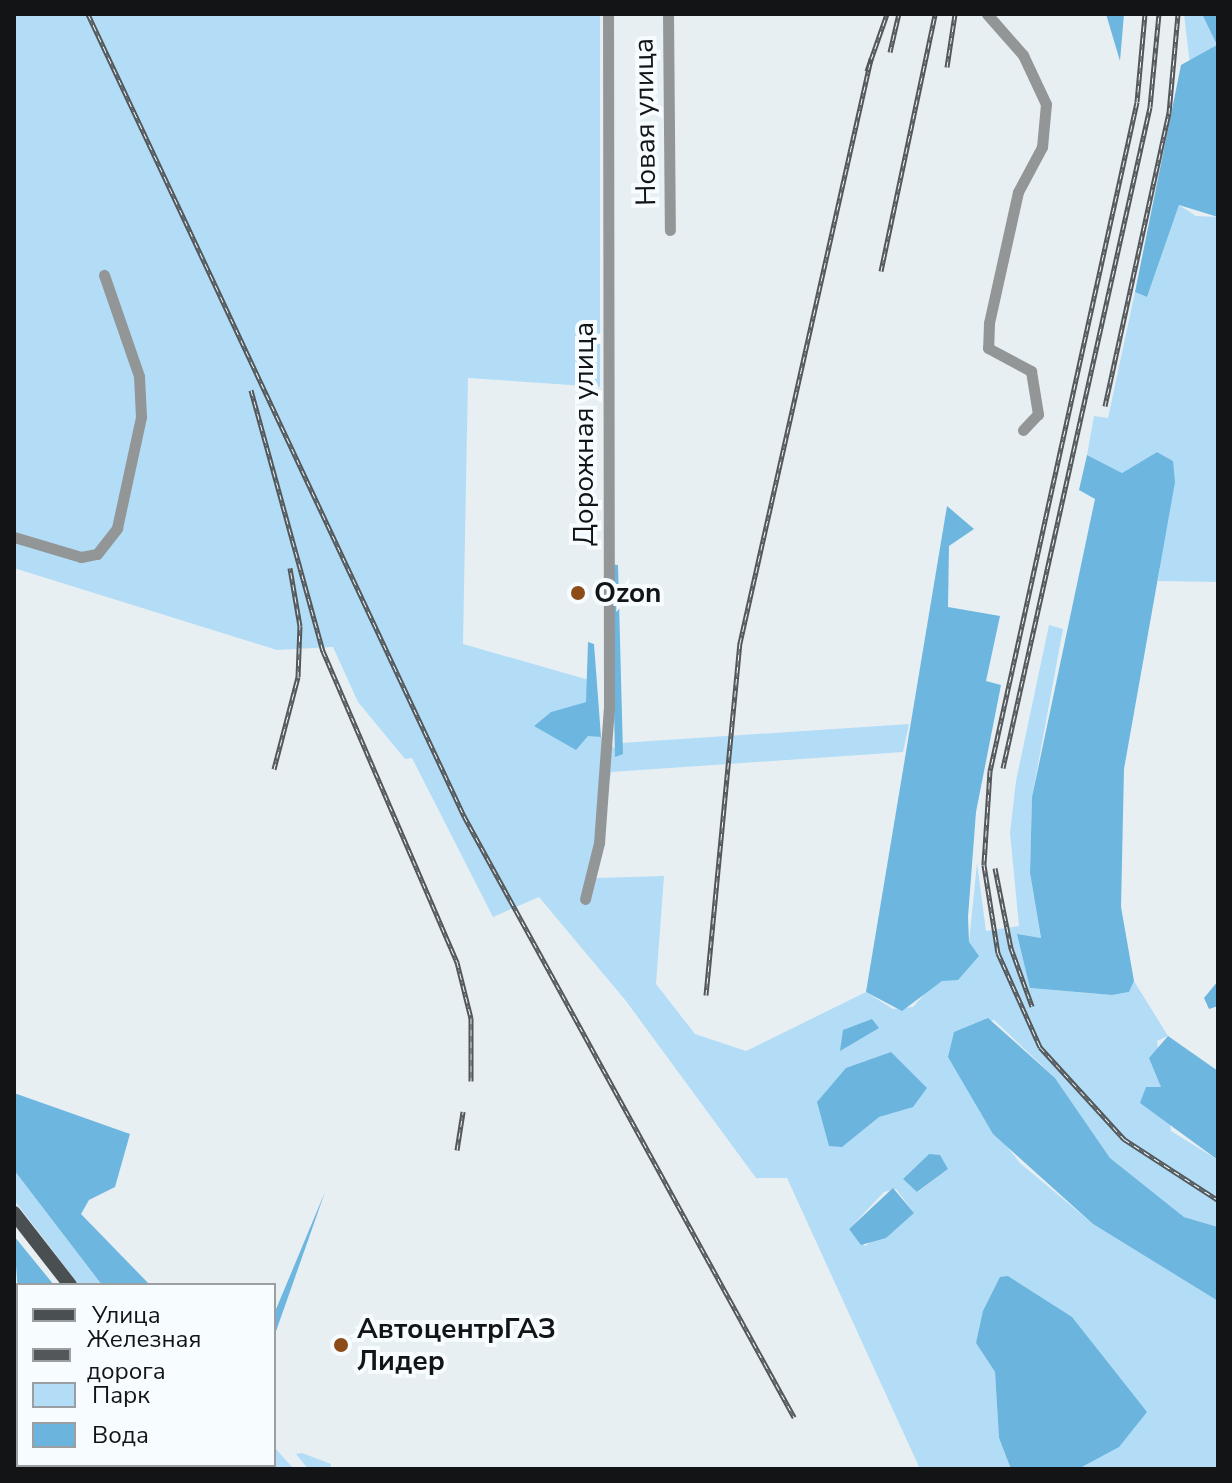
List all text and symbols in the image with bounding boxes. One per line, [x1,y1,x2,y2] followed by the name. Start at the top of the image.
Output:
[627,38,663,206] street label: Новая улица
[567,322,601,546] street label: Дорожная улица
[594,576,661,610] place label: Ozon
[569,584,587,602] marker: Ozon
[16,1283,276,1467] legend
[92,1299,161,1331] text: Улица
[357,1312,556,1378] place label: АвтоцентрГАЗ Лидер
[87,1323,201,1387] text: Железная дорога
[332,1336,350,1354] marker: АвтоцентрГАЗ Лидер
[92,1379,150,1411] text: Парк
[92,1419,149,1451] text: Вода

